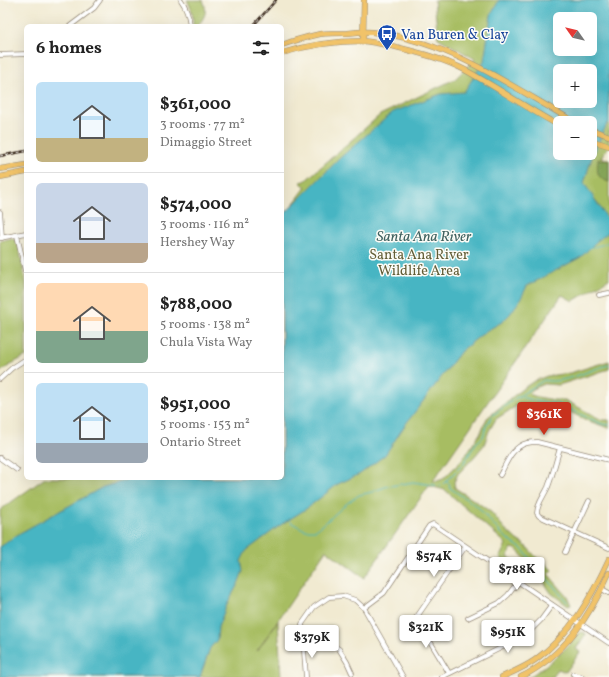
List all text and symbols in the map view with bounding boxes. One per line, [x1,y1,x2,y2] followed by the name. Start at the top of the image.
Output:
[553,12,597,56] north arrow
[553,12,597,160] map controls
[376,23,398,51] bus stop icon: Van Buren & Clay
[401,26,509,45] place label: Van Buren & Clay
[36,37,102,60] text: 6 homes
[250,37,272,59] icon: filters
[553,64,597,108] button: +
[160,93,231,116] text: $361,000
[68,98,116,146] icon: home
[160,116,245,134] text: 3 rooms · 77 m²
[553,116,597,160] button: −
[160,134,252,152] text: Dimaggio Street
[160,193,231,216] text: $574,000
[68,199,116,247] icon: home
[160,216,249,234] text: 3 rooms · 116 m²
[377,227,472,248] water label: Santa Ana River
[160,234,235,252] text: Hershey Way
[369,246,469,281] park label: Santa Ana River Wildlife Area
[160,293,232,316] text: $788,000
[68,299,116,347] icon: home
[160,316,250,334] text: 5 rooms · 138 m²
[160,334,252,352] text: Chula Vista Way
[160,393,230,416] text: $951,000
[68,399,116,447] icon: home
[516,402,572,436] pin: $361K
[526,406,562,424] text: $361K
[160,416,250,434] text: 5 rooms · 153 m²
[160,434,241,452] text: Ontario Street
[406,544,462,578] pin: $574K
[416,548,452,566] text: $574K
[489,557,545,591] pin: $788K
[499,561,535,579] text: $788K
[398,615,454,649] pin: $321K
[408,619,444,637] text: $321K
[480,620,536,654] pin: $951K
[490,624,526,642] text: $951K
[284,625,340,659] pin: $379K
[294,629,330,647] text: $379K

